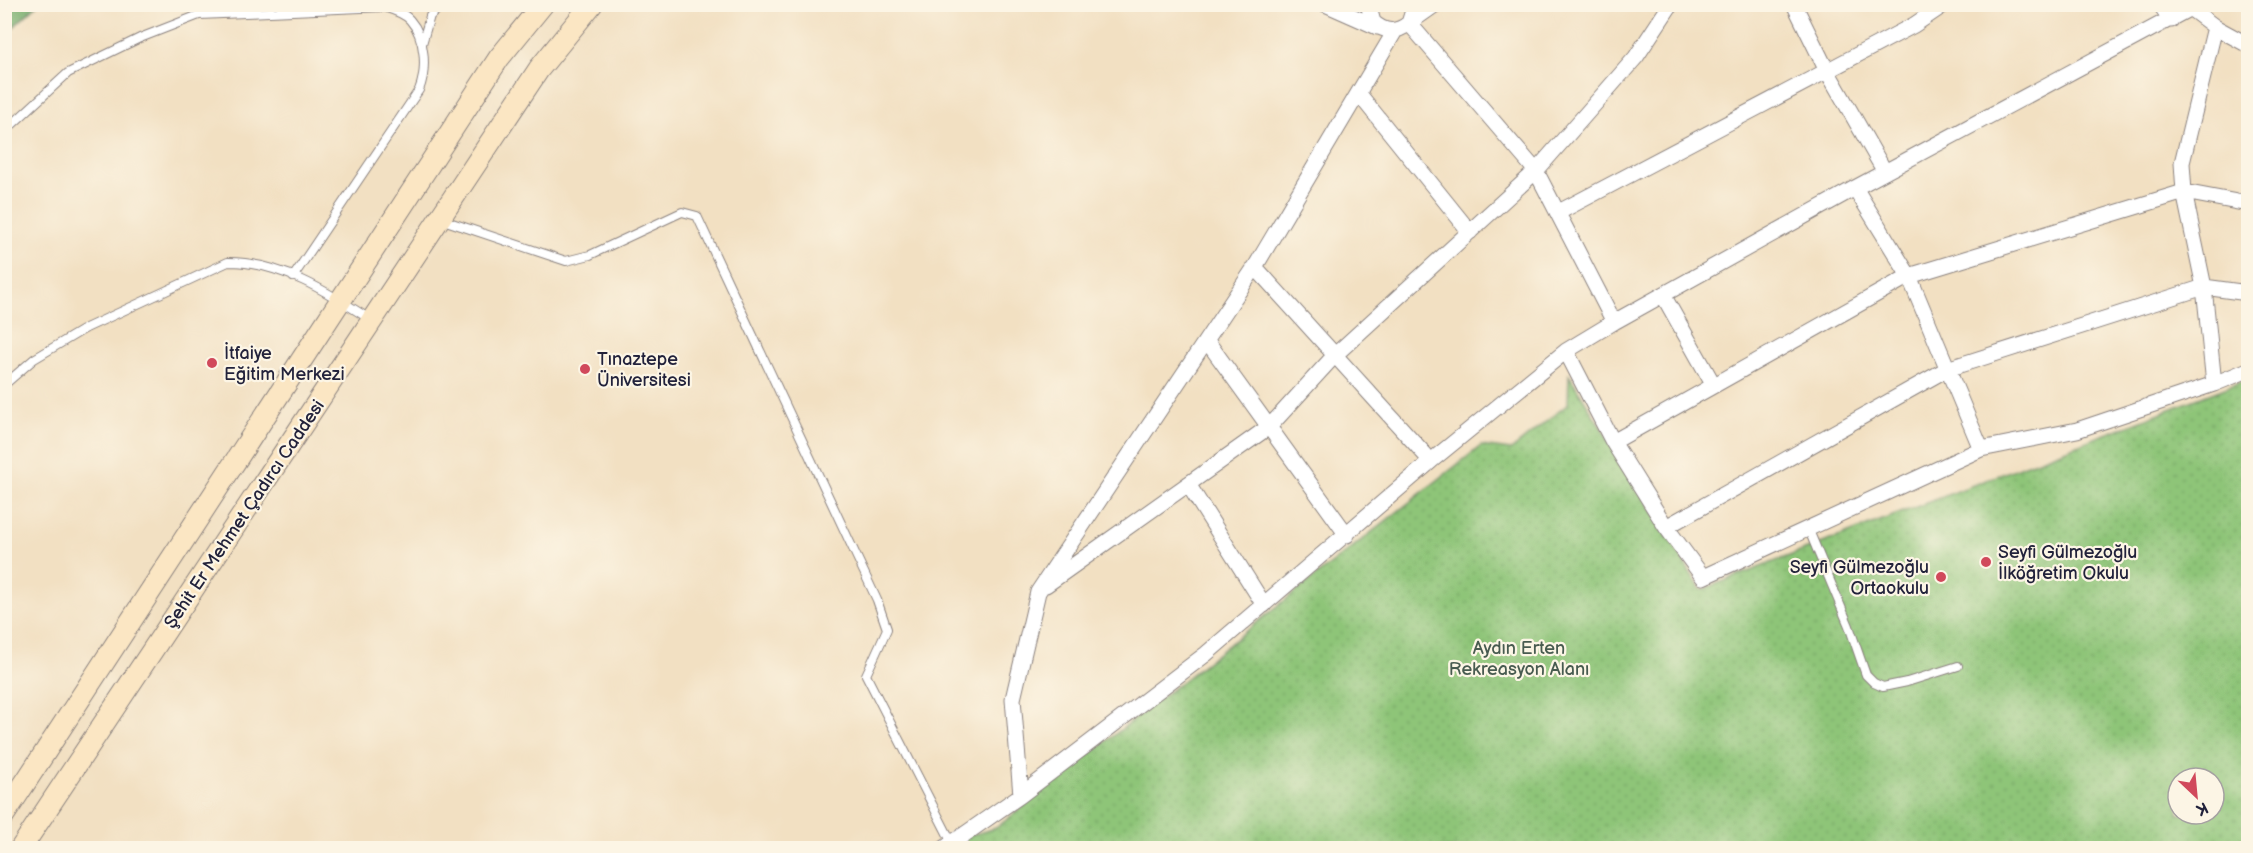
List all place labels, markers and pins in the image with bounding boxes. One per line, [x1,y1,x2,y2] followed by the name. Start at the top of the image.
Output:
[224,342,345,385] place label: İtfaiye Eğitim Merkezi
[597,349,691,391] place label: Tınaztepe Üniversitesi
[205,356,219,370] marker: İtfaiye Eğitim Merkezi
[578,362,592,376] marker: Tınaztepe Üniversitesi
[1998,542,2137,584] place label: Seyfi Gülmezoğlu İlköğretim Okulu
[1979,555,1993,569] marker: Seyfi Gülmezoğlu İlköğretim Okulu
[1790,557,1929,599] place label: Seyfi Gülmezoğlu Ortaokulu
[1934,570,1948,584] marker: Seyfi Gülmezoğlu Ortaokulu

